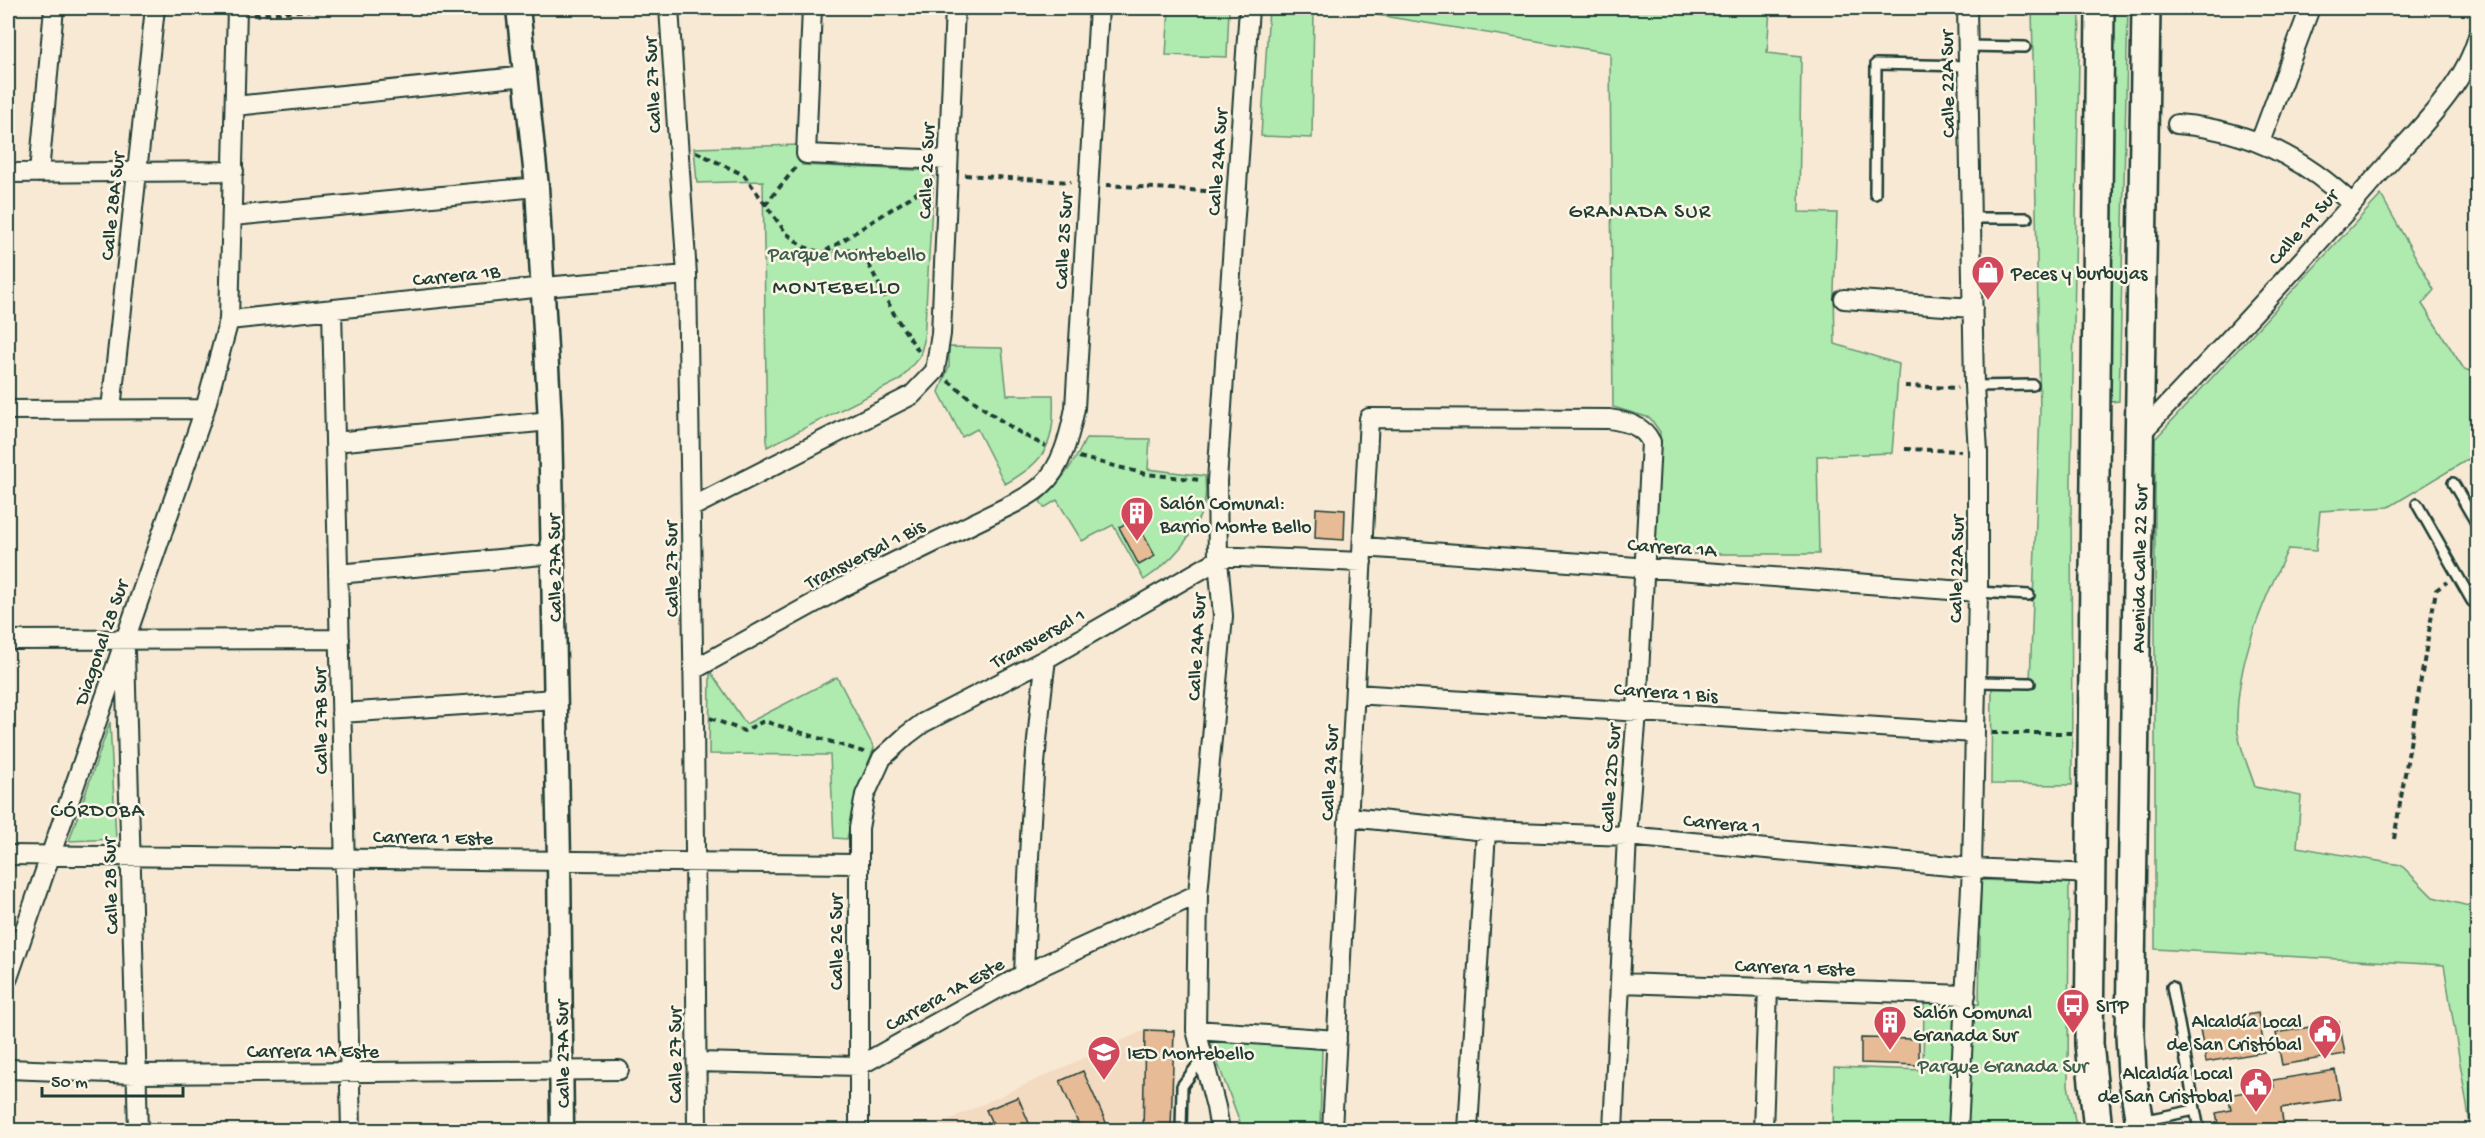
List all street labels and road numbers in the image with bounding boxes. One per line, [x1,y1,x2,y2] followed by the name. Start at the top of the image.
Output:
[1937,28,1962,138] street label: Calle 22A Sur
[640,34,669,134] street label: Calle 27 Sur
[1204,106,1235,217] street label: Calle 24A Sur
[915,121,942,220] street label: Calle 26 Sur
[97,149,132,262] street label: Calle 28A Sur
[2264,184,2346,271] street label: Calle 19 Sur
[1051,190,1080,290] street label: Calle 25 Sur
[412,261,502,293] street label: Carrera 1B
[2129,483,2154,653] street label: Avenida Calle 22 Sur
[544,512,569,622] street label: Calle 27A Sur
[1946,513,1971,623] street label: Calle 22A Sur
[801,516,930,597] street label: Transversal 1 Bis
[661,519,686,617] street label: Calle 27 Sur
[1626,535,1718,564] street label: Carrera 1A
[70,576,136,711] street label: Diagonal 28 Sur
[1184,591,1213,701] street label: Calle 24A Sur
[986,605,1090,676] street label: Transversal 1
[310,665,335,774] street label: Calle 27B Sur
[1613,679,1719,710] street label: Carrera 1 Bis
[1597,721,1628,833] street label: Calle 22D Sur
[1318,723,1346,822] street label: Calle 24 Sur
[1682,811,1761,840] street label: Carrera 1
[373,827,494,852] street label: Carrera 1 Este
[99,835,126,935] street label: Calle 28 Sur
[827,892,850,990] street label: Calle 26 Sur
[882,954,1010,1038] street label: Carrera 1A Este
[1734,956,1856,983] street label: Carrera 1 Este
[552,998,577,1108] street label: Calle 27A Sur
[666,1005,689,1103] street label: Calle 27 Sur
[247,1042,380,1065] street label: Carrera 1A Este

